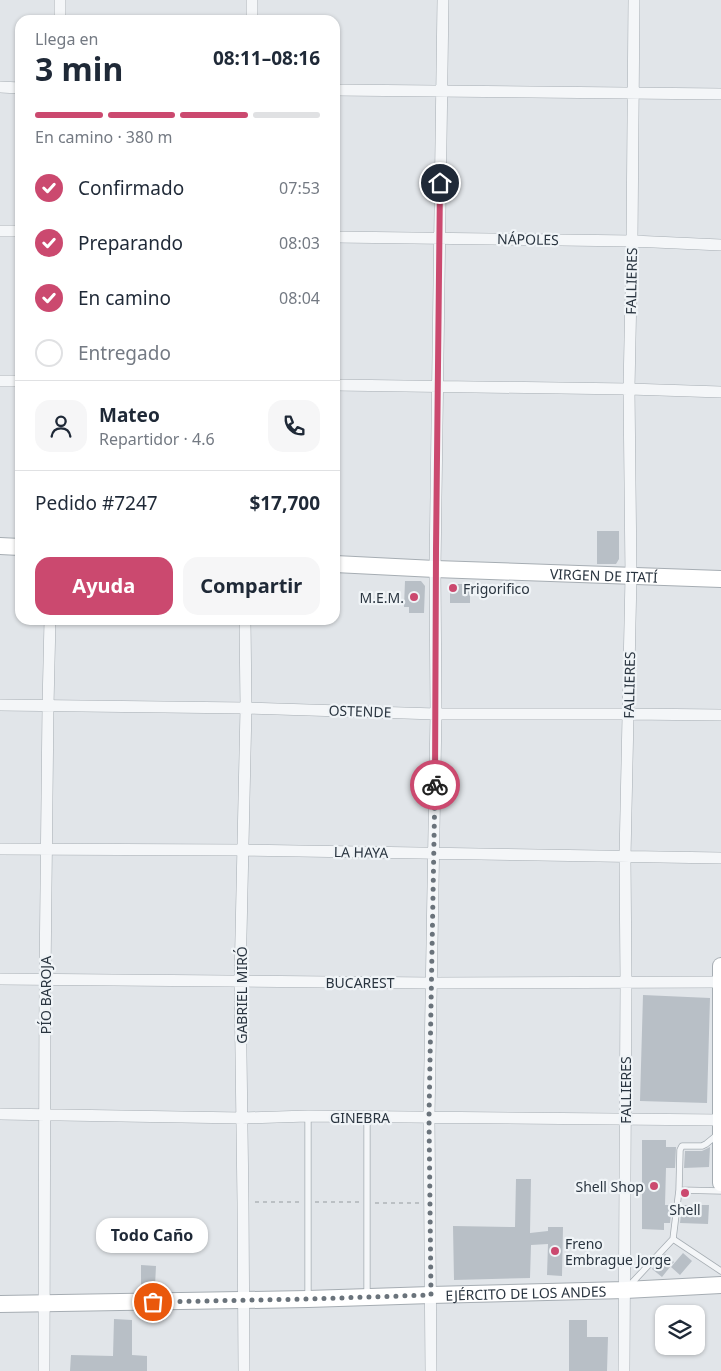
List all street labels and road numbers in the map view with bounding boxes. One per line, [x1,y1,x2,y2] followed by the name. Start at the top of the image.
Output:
[497,229,559,249] street label: NÁPOLES
[621,247,641,315] street label: FALLIERES
[550,564,658,586] street label: VIRGEN DE ITATÍ
[619,651,639,719] street label: FALLIERES
[328,700,392,722] street label: OSTENDE
[334,842,388,862] street label: LA HAYA
[232,946,251,1044] street label: GABRIEL MIRÓ
[36,956,55,1034] street label: PÍO BAROJA
[325,973,395,992] street label: BUCAREST
[616,1056,635,1124] street label: FALLIERES
[330,1108,390,1127] street label: GINEBRA
[445,1281,607,1304] street label: EJÉRCITO DE LOS ANDES

